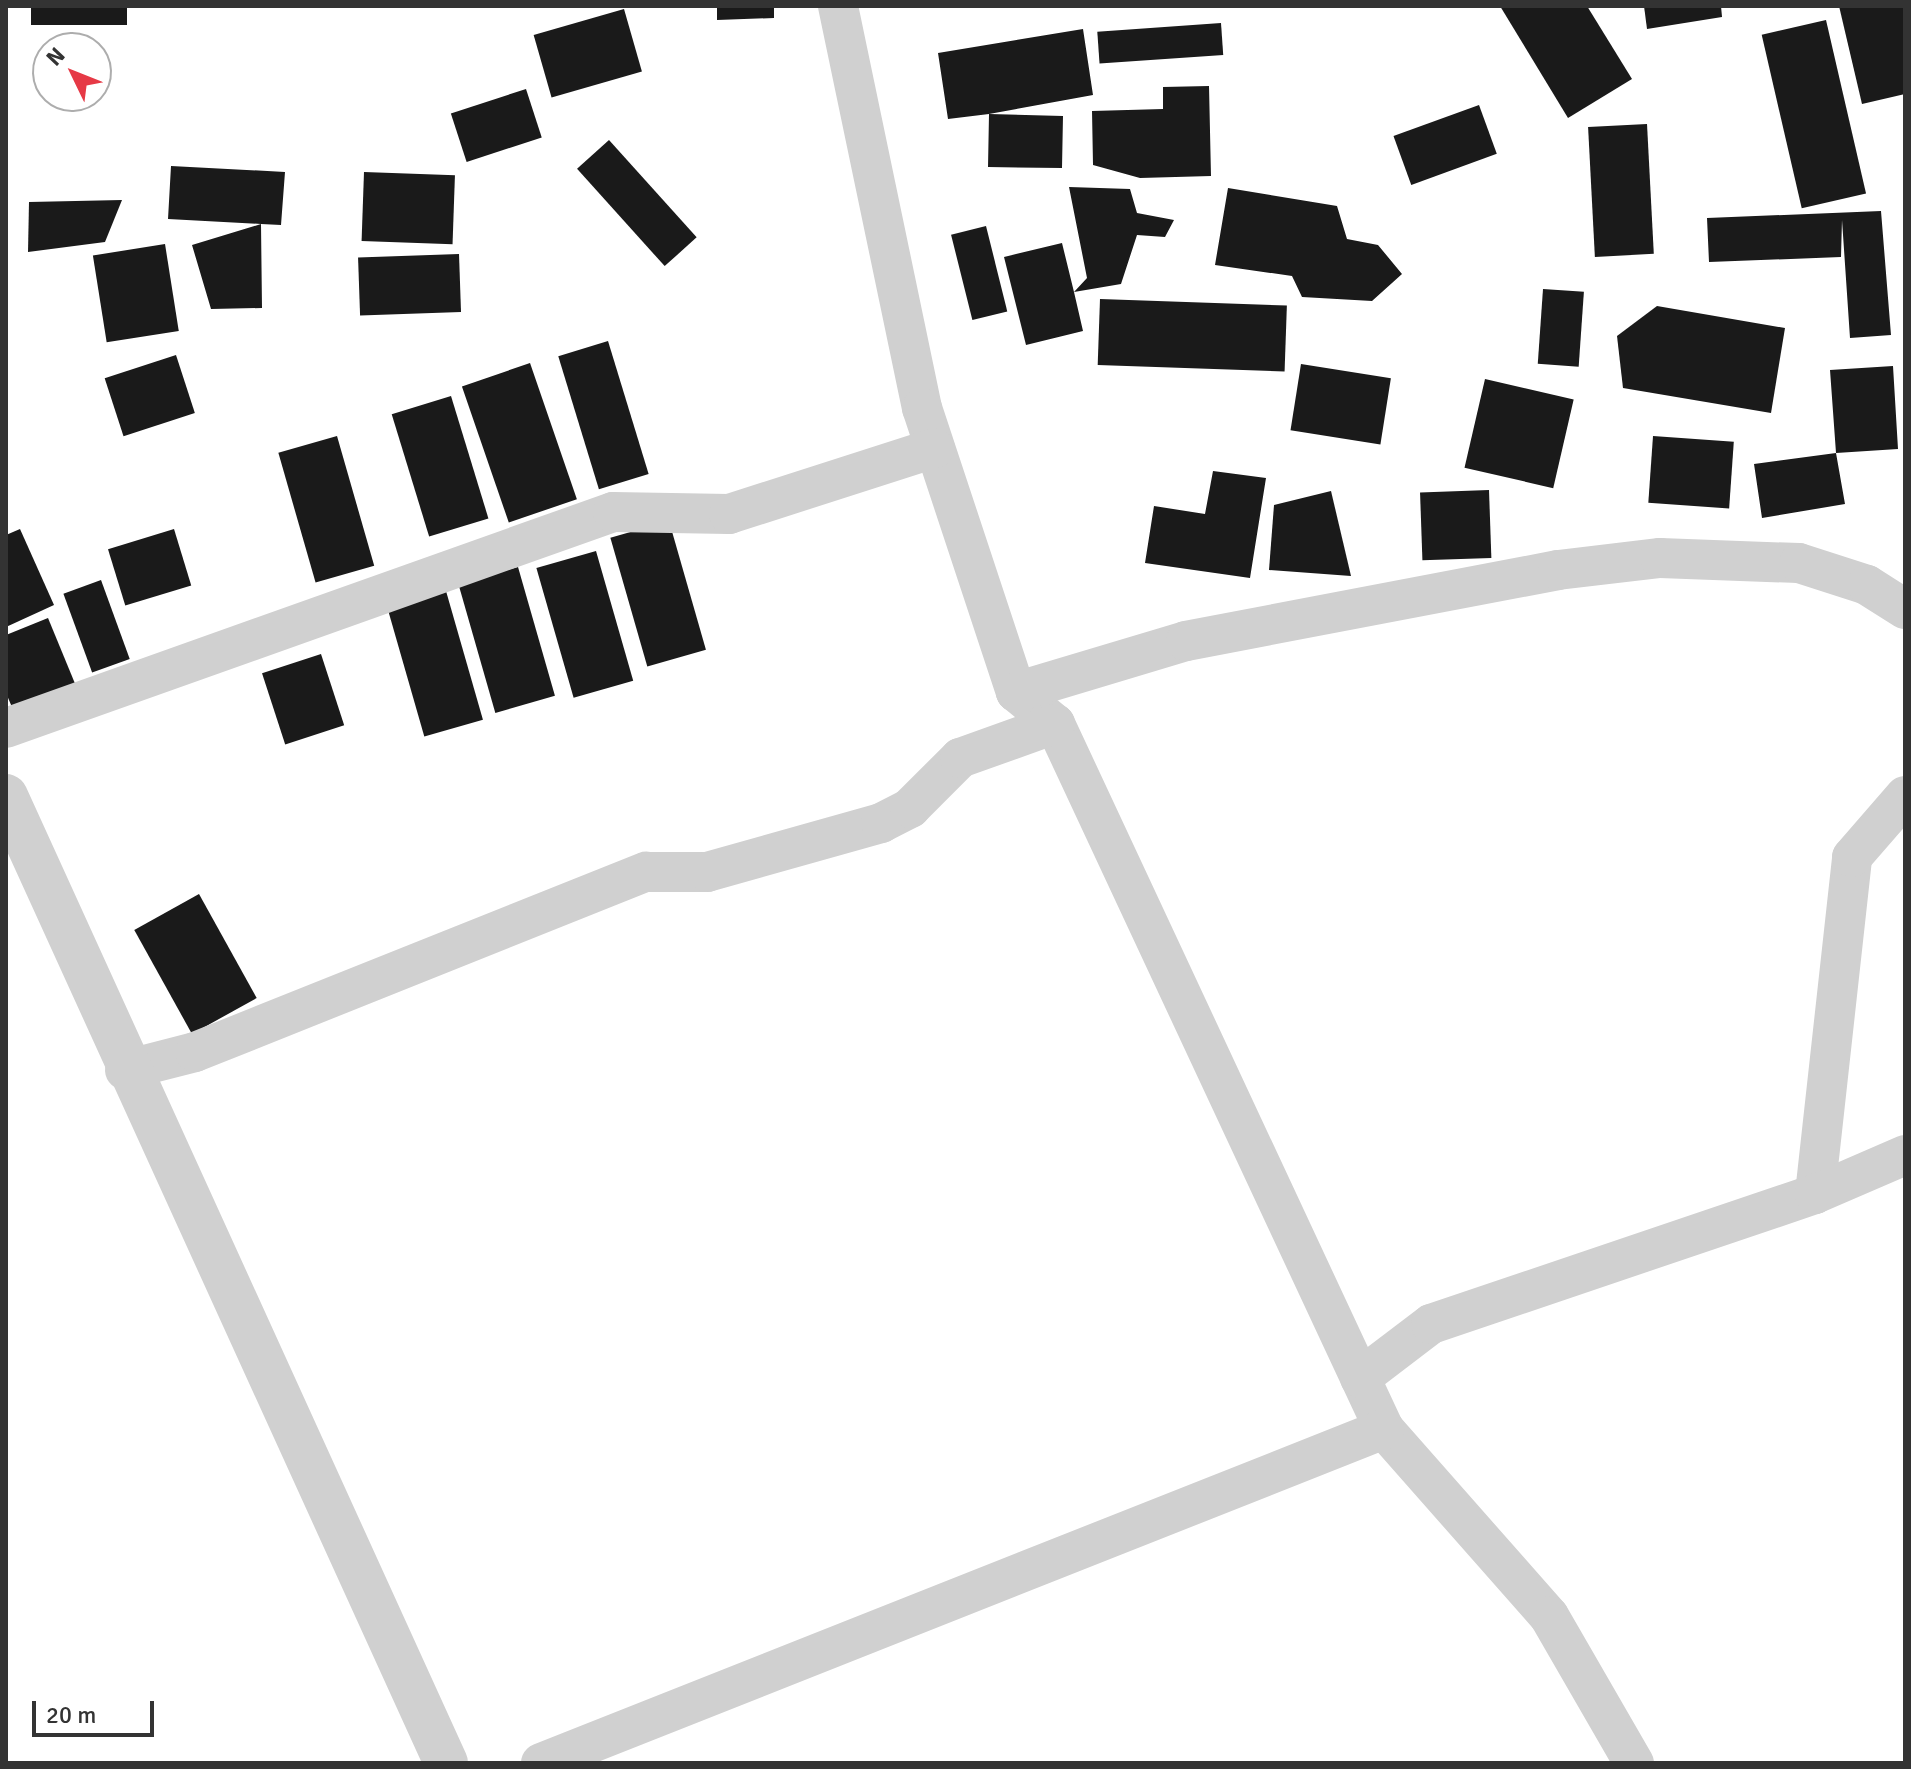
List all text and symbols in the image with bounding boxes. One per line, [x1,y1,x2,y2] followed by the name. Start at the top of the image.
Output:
[32,32,112,112] north arrow
[40,42,71,71] text: N
[36,1685,158,1735] scale bar
[46,1700,96,1730] text: 20 m

